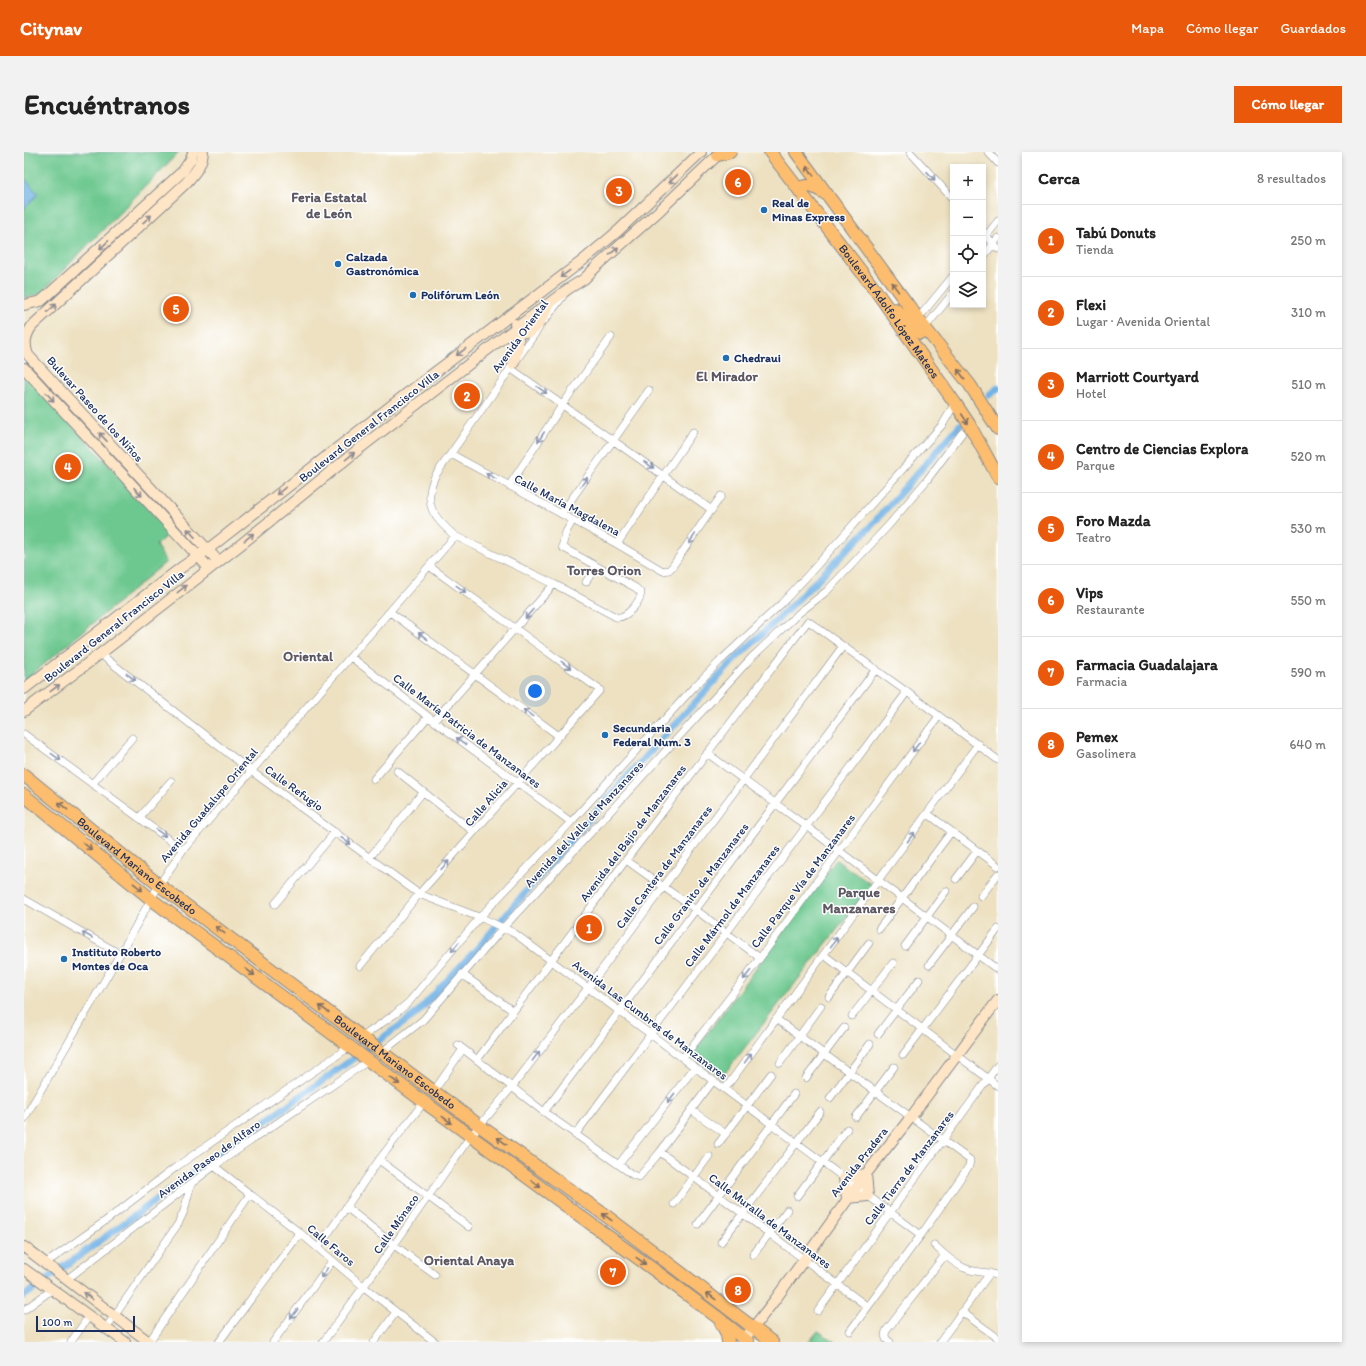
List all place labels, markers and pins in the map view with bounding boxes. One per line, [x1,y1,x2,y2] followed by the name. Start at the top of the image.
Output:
[725,167,751,197] pin: 6
[606,176,632,206] pin: 3
[772,196,846,225] place label: Real de Minas Express
[759,205,769,215] marker: Real de Minas Express
[346,250,419,278] place label: Calzada Gastronómica
[333,259,343,269] marker: Calzada Gastronómica
[421,288,500,302] place label: Polifórum León
[408,290,418,300] marker: Polifórum León
[163,294,189,324] pin: 5
[734,351,781,365] place label: Chedraui
[721,353,731,363] marker: Chedraui
[454,381,480,411] pin: 2
[55,452,81,482] pin: 4
[613,721,691,749] place label: Secundaria Federal Num. 3
[600,730,610,740] marker: Secundaria Federal Num. 3
[576,913,602,943] pin: 1
[72,945,161,973] place label: Instituto Roberto Montes de Oca
[59,954,69,964] marker: Instituto Roberto Montes de Oca
[600,1257,626,1287] pin: 7
[725,1275,751,1305] pin: 8

